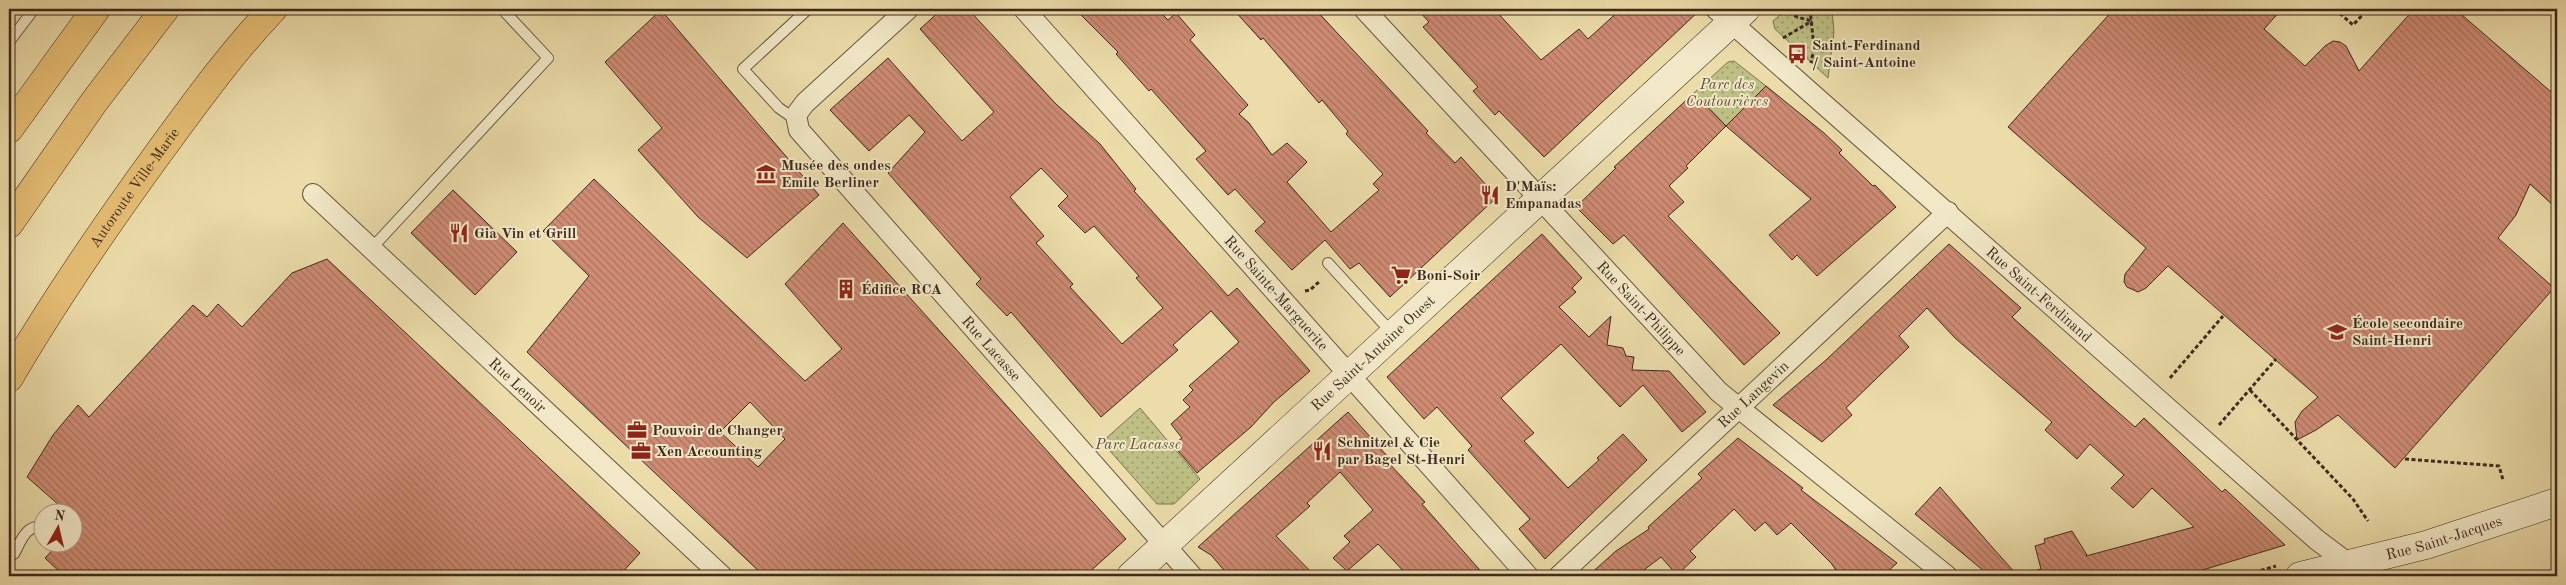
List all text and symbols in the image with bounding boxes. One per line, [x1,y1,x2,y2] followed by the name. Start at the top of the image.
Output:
[1812,39,1921,71] place label: Saint-Ferdinand / Saint-Antoine
[1786,43,1808,65] bus stop icon: Saint-Ferdinand / Saint-Antoine
[1686,78,1768,110] park label: Parc des Coutourières
[88,126,183,251] street label: Autoroute Ville-Marie
[781,159,891,191] place label: Musée des ondes Emile Berliner
[755,163,777,185] museum icon: Musée des ondes Emile Berliner
[1505,180,1581,212] place label: D'Maïs: Empanadas
[1479,184,1501,206] restaurant icon: D'Maïs: Empanadas
[448,222,470,244] restaurant icon: Gia Vin et Grill
[474,227,577,242] place label: Gia Vin et Grill
[1221,234,1330,354] street label: Rue Sainte-Marguerite
[1982,245,2094,346] street label: Rue Saint-Ferdinand
[1593,259,1688,359] street label: Rue Saint-Philippe
[1390,264,1412,286] supermarket icon: Boni-Soir
[1416,269,1481,284] place label: Boni-Soir
[835,278,857,300] building icon: Édifice RCA
[861,280,942,298] place label: Édifice RCA
[1309,294,1439,415] street label: Rue Saint-Antoine Ouest
[958,314,1023,385] street label: Rue Lacasse
[2352,314,2463,349] place label: École secondaire Saint-Henri
[2326,321,2348,343] school or university icon: École secondaire Saint-Henri
[485,356,548,416] street label: Rue Lenoir
[1716,359,1792,432] street label: Rue Langevin
[626,419,648,441] office icon: Pouvoir de Changer
[652,424,783,439] place label: Pouvoir de Changer
[1337,436,1465,468] place label: Schnitzel & Cie par Bagel St-Henri
[1094,438,1181,453] park label: Parc Lacasse
[630,440,652,462] office icon: Xen Accounting
[1311,440,1333,462] restaurant icon: Schnitzel & Cie par Bagel St-Henri
[656,445,763,460] place label: Xen Accounting
[32,502,82,552] north arrow
[53,508,66,524] text: N
[2385,514,2504,564] street label: Rue Saint-Jacques

